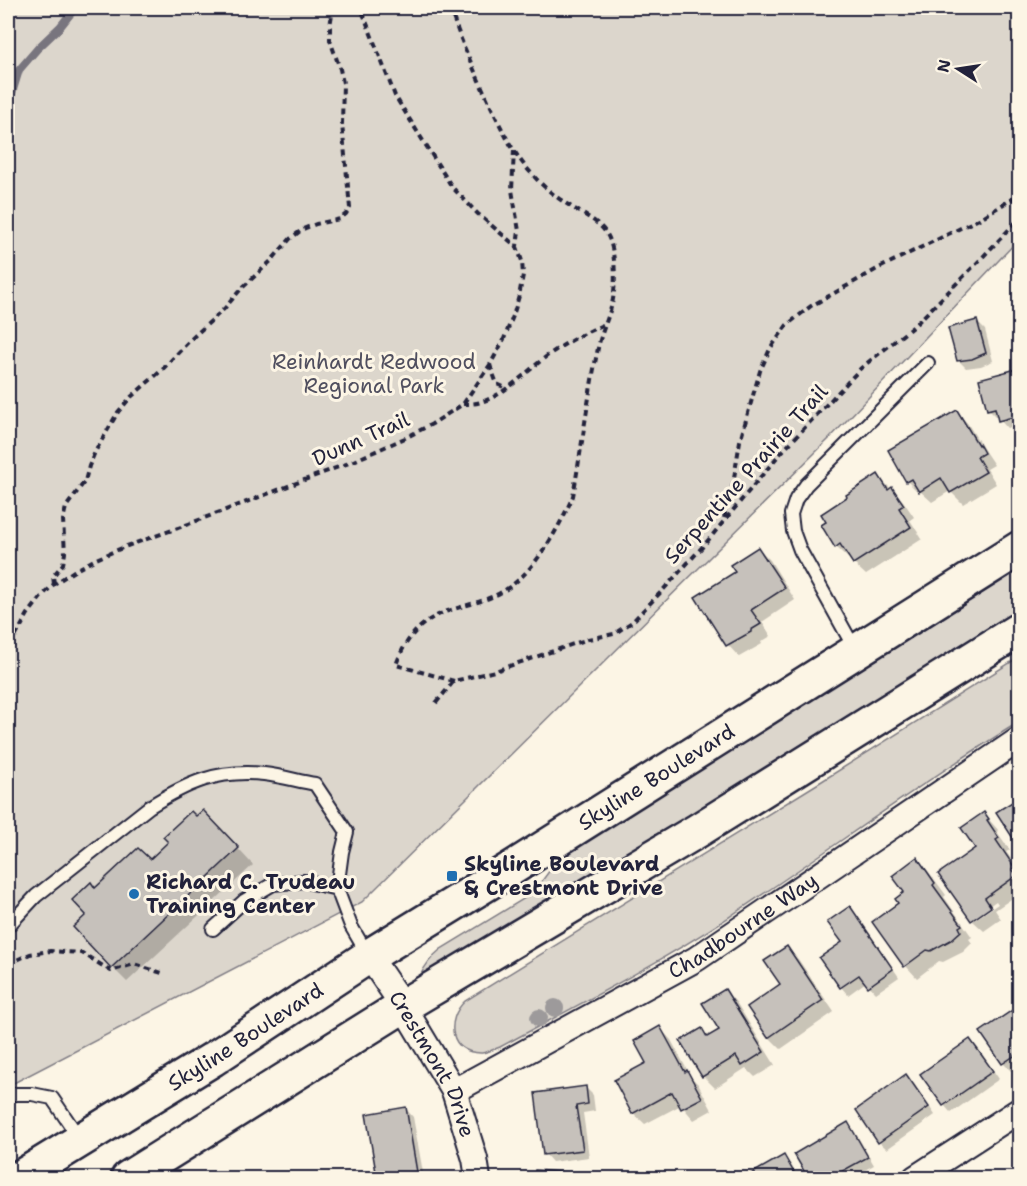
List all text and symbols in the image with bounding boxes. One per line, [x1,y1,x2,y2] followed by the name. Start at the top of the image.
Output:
[928,39,988,99] north arrow
[932,58,955,74] text: N
[272,348,476,400] park label: Reinhardt Redwood Regional Park
[658,378,835,570] street label: Serpentine Prairie Trail
[308,405,415,473] street label: Dunn Trail
[573,717,740,837] street label: Skyline Boulevard
[464,850,663,902] place label: Skyline Boulevard & Crestmont Drive
[663,866,823,985] street label: Chadbourne Way
[146,868,355,920] place label: Richard C. Trudeau Training Center
[445,869,459,883] marker: Skyline Boulevard & Crestmont Drive
[127,887,141,901] marker: Richard C. Trudeau Training Center
[163,976,329,1097] street label: Skyline Boulevard
[383,985,481,1141] street label: Crestmont Drive

